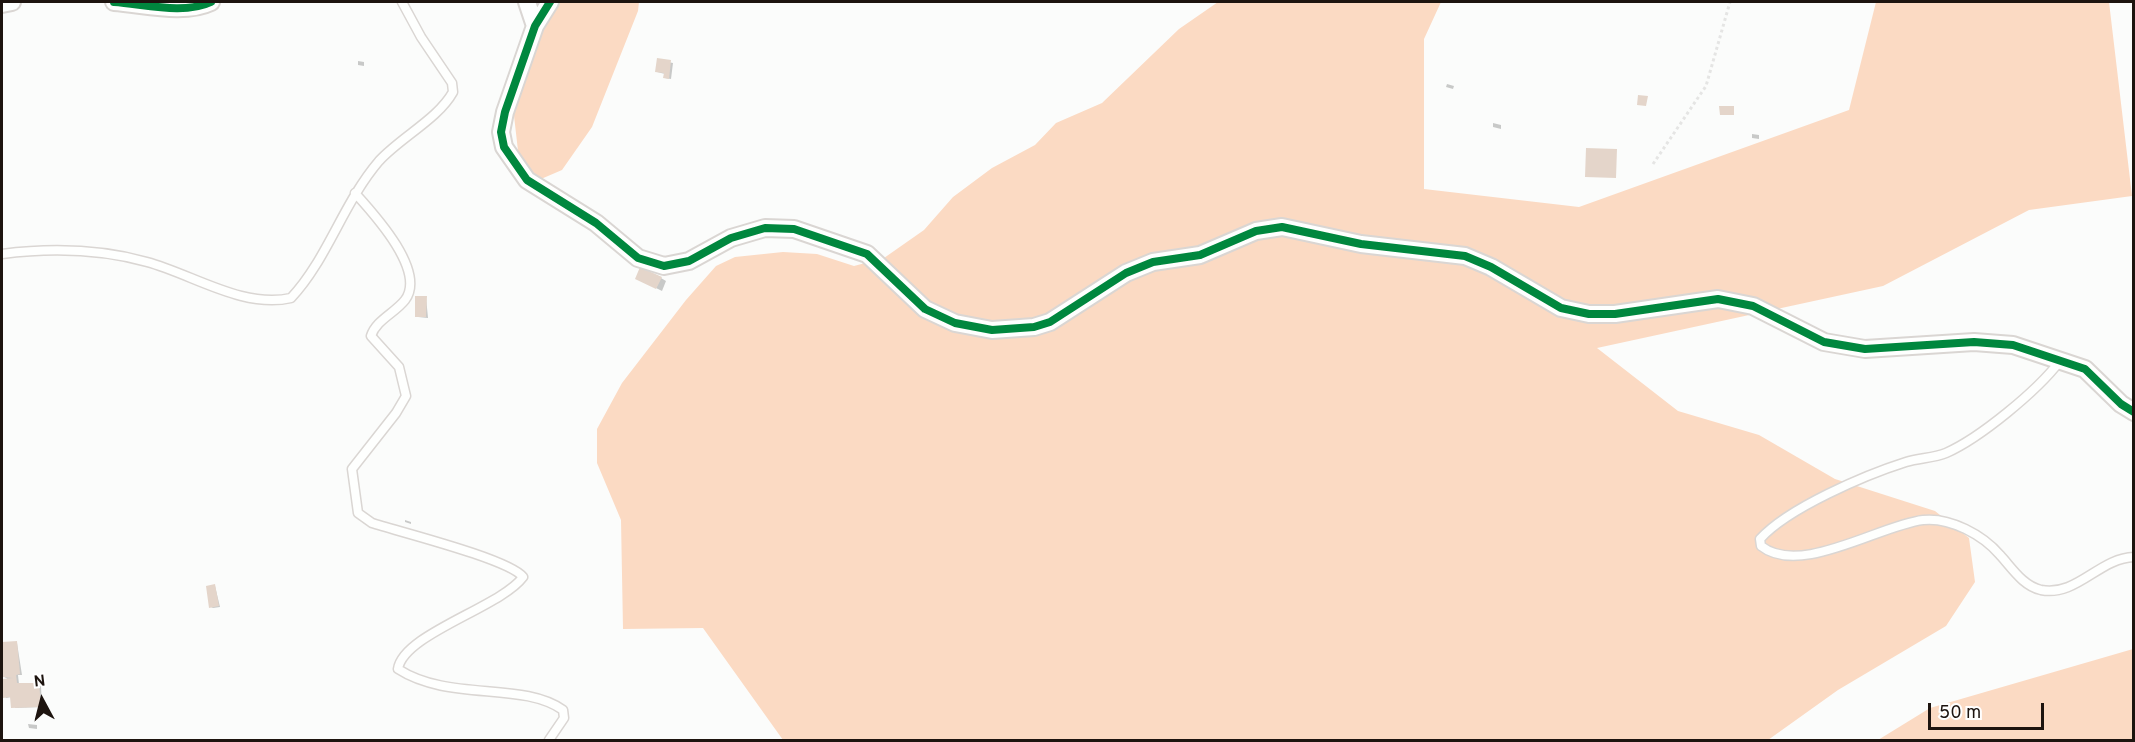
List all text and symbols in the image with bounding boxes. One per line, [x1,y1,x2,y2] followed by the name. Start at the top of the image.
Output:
[12,670,72,730] north arrow
[33,672,47,693] text: N
[1931,691,2046,729] scale bar
[1939,702,1981,725] text: 50 m

